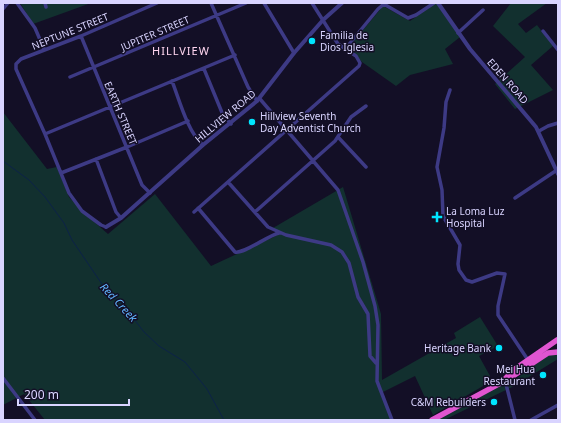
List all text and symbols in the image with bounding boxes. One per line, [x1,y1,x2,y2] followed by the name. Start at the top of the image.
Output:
[29,9,111,53] street label: NEPTUNE STREET
[118,12,192,54] street label: JUPITER STREET
[320,28,374,54] place label: Familia de Dios Iglesia
[307,36,317,46] marker: Familia de Dios Iglesia
[152,43,210,58] district label: HILLVIEW
[484,55,532,107] street label: EDEN ROAD
[101,79,141,147] street label: EARTH STREET
[192,86,258,146] street label: HILLVIEW ROAD
[260,109,361,135] place label: Hillview Seventh Day Adventist Church
[247,117,257,127] marker: Hillview Seventh Day Adventist Church
[446,204,505,230] place label: La Loma Luz Hospital
[431,211,443,223] marker: La Loma Luz Hospital
[97,279,141,325] water label: Red Creek
[424,341,492,355] place label: Heritage Bank
[494,343,504,353] marker: Heritage Bank
[484,362,535,388] place label: Mei Hua Restaurant
[538,370,548,380] marker: Mei Hua Restaurant
[18,381,129,407] scale bar
[24,386,59,403] text: 200 m
[411,395,486,409] place label: C&M Rebuilders
[489,397,499,407] marker: C&M Rebuilders

